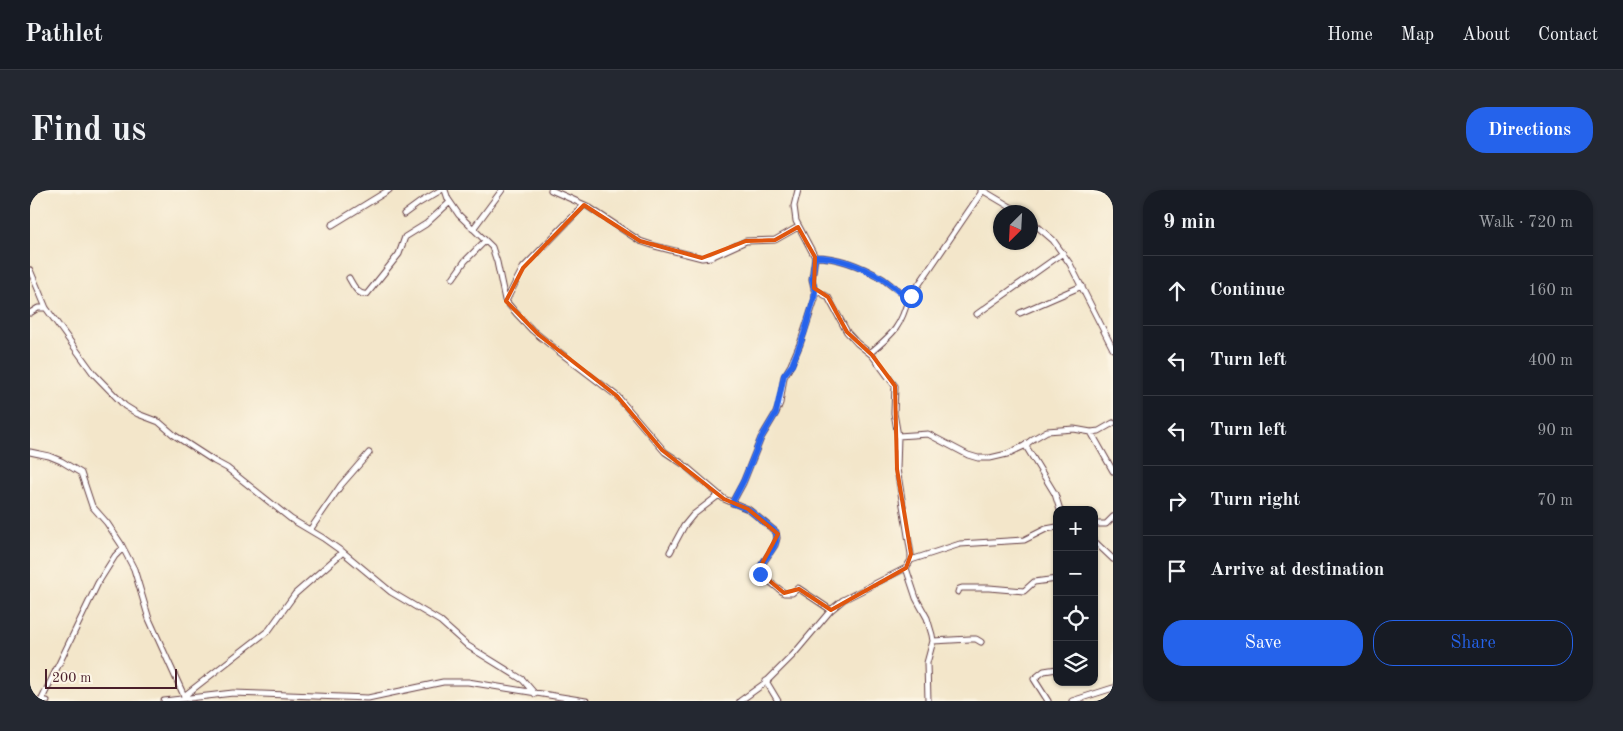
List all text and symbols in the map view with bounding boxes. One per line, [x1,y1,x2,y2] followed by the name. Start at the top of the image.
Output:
[25,23,103,47] text: Pathlet
[1327,26,1373,44] text: Home
[1401,26,1434,44] text: Map
[1462,26,1510,44] text: About
[1538,26,1598,44] text: Contact
[1466,107,1593,153] button: Directions
[30,113,146,148] text: Find us
[993,205,1038,250] north arrow
[1163,212,1216,233] text: 9 min
[1478,215,1573,231] text: Walk · 720 m
[1163,277,1191,305] icon: ahead
[1210,281,1285,300] text: Continue
[1528,283,1573,299] text: 160 m
[900,285,923,308] route start
[1163,347,1191,375] icon: left
[1210,351,1287,370] text: Turn left
[1528,353,1573,369] text: 400 m
[1163,417,1191,445] icon: left
[1210,421,1287,440] text: Turn left
[1537,423,1573,439] text: 90 m
[1163,487,1191,515] icon: right
[1210,491,1300,510] text: Turn right
[1537,493,1573,509] text: 70 m
[1053,506,1098,686] map controls
[1053,506,1098,551] button: +
[1053,551,1098,596] button: −
[1163,557,1191,585] icon: arrive
[1210,561,1384,580] text: Arrive at destination
[749,563,772,586] route end
[1053,596,1098,641] button: locate
[1163,620,1363,666] button: Save
[1373,620,1573,666] button: Share
[1053,641,1098,686] button: layers
[45,666,178,689] scale bar
[52,671,91,685] text: 200 m

